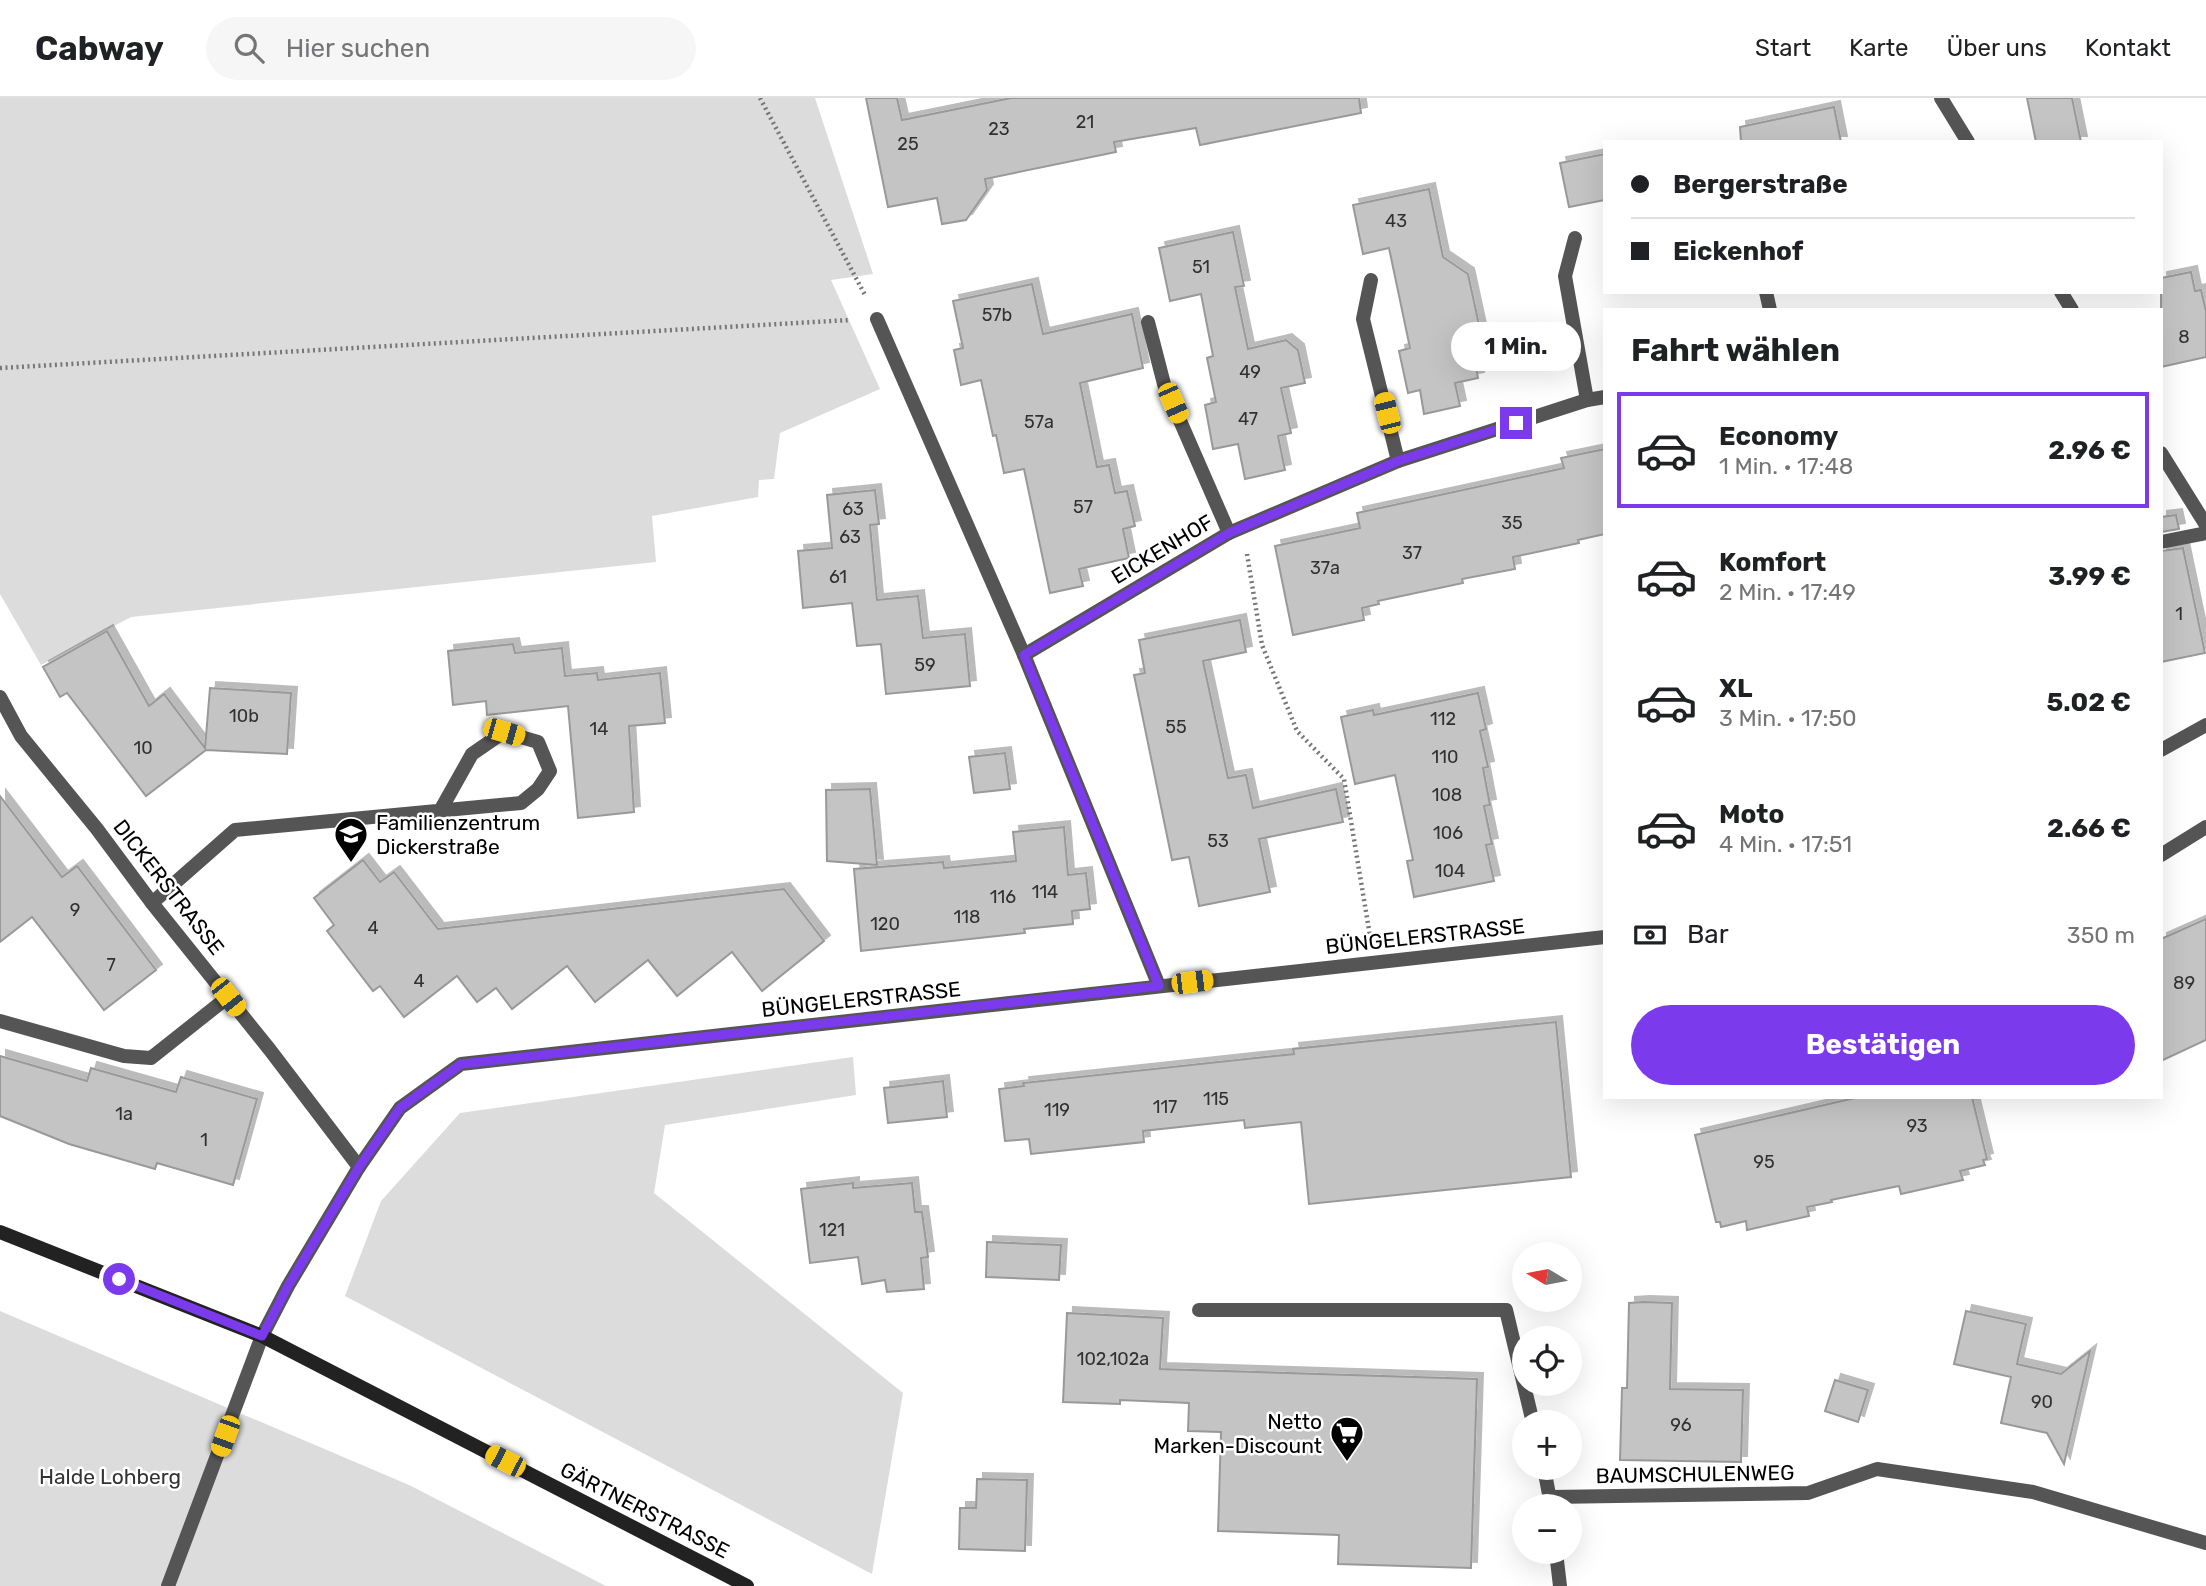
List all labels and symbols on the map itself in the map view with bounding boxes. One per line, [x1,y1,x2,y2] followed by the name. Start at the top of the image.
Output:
[1076,111,1094,133] house number: 21
[988,118,1010,140] house number: 23
[897,133,919,155] house number: 25
[1385,210,1407,232] house number: 43
[1192,256,1210,278] house number: 51
[982,304,1012,326] house number: 57b
[1451,322,1581,370] callout: 1 Min.
[2178,326,2190,348] house number: 8
[1239,361,1261,383] house number: 49
[1155,380,1192,426] car
[1372,390,1403,436] car
[1500,407,1532,439] route end
[1238,408,1258,430] house number: 47
[1024,411,1054,433] house number: 57a
[1073,496,1093,518] house number: 57
[842,498,864,520] house number: 63
[1107,509,1217,589] street label: EICKENHOF
[1501,512,1523,534] house number: 35
[839,526,861,548] house number: 63
[1402,542,1422,564] house number: 37
[1310,557,1340,579] house number: 37a
[829,566,847,588] house number: 61
[2175,603,2183,625] house number: 1
[914,654,936,676] house number: 59
[229,705,259,727] house number: 10b
[1430,708,1456,730] house number: 112
[481,716,528,748] car
[1165,716,1187,738] house number: 55
[590,718,608,740] house number: 14
[133,737,153,759] house number: 10
[1432,746,1458,768] house number: 110
[1432,784,1462,806] house number: 108
[376,810,540,859] place label: Familienzentrum Dickerstraße
[108,814,230,960] street label: DICKERSTRASSE
[332,815,370,864] school or university icon: Familienzentrum Dickerstraße
[1433,822,1463,844] house number: 106
[1207,830,1229,852] house number: 53
[1435,860,1465,882] house number: 104
[1032,881,1058,903] house number: 114
[990,886,1016,908] house number: 116
[70,899,80,921] house number: 9
[954,906,980,928] house number: 118
[870,913,900,935] house number: 120
[1324,913,1526,959] street label: BÜNGELERSTRASSE
[367,917,379,939] house number: 4
[106,954,116,976] house number: 7
[1170,969,1215,995] car
[413,970,425,992] house number: 4
[2173,972,2195,994] house number: 89
[207,974,250,1020] car
[760,976,962,1022] street label: BÜNGELERSTRASSE
[1203,1088,1229,1110] house number: 115
[1153,1096,1177,1118] house number: 117
[1044,1099,1070,1121] house number: 119
[115,1103,133,1125] house number: 1a
[1906,1115,1928,1137] house number: 93
[200,1129,208,1151] house number: 1
[1753,1151,1775,1173] house number: 95
[819,1219,845,1241] house number: 121
[1512,1242,1582,1312] north arrow
[103,1263,135,1295] route start
[1077,1348,1149,1370] house number: 102,102a
[2031,1391,2053,1413] house number: 90
[1154,1409,1322,1458] place label: Netto Marken-Discount
[208,1413,243,1459] car
[1328,1414,1366,1463] supermarket icon: Netto Marken-Discount
[1670,1414,1692,1436] house number: 96
[482,1442,529,1480] car
[556,1457,734,1563] street label: GÄRTNERSTRASSE
[1595,1460,1795,1488] street label: BAUMSCHULENWEG
[39,1464,181,1489] park label: Halde Lohberg

